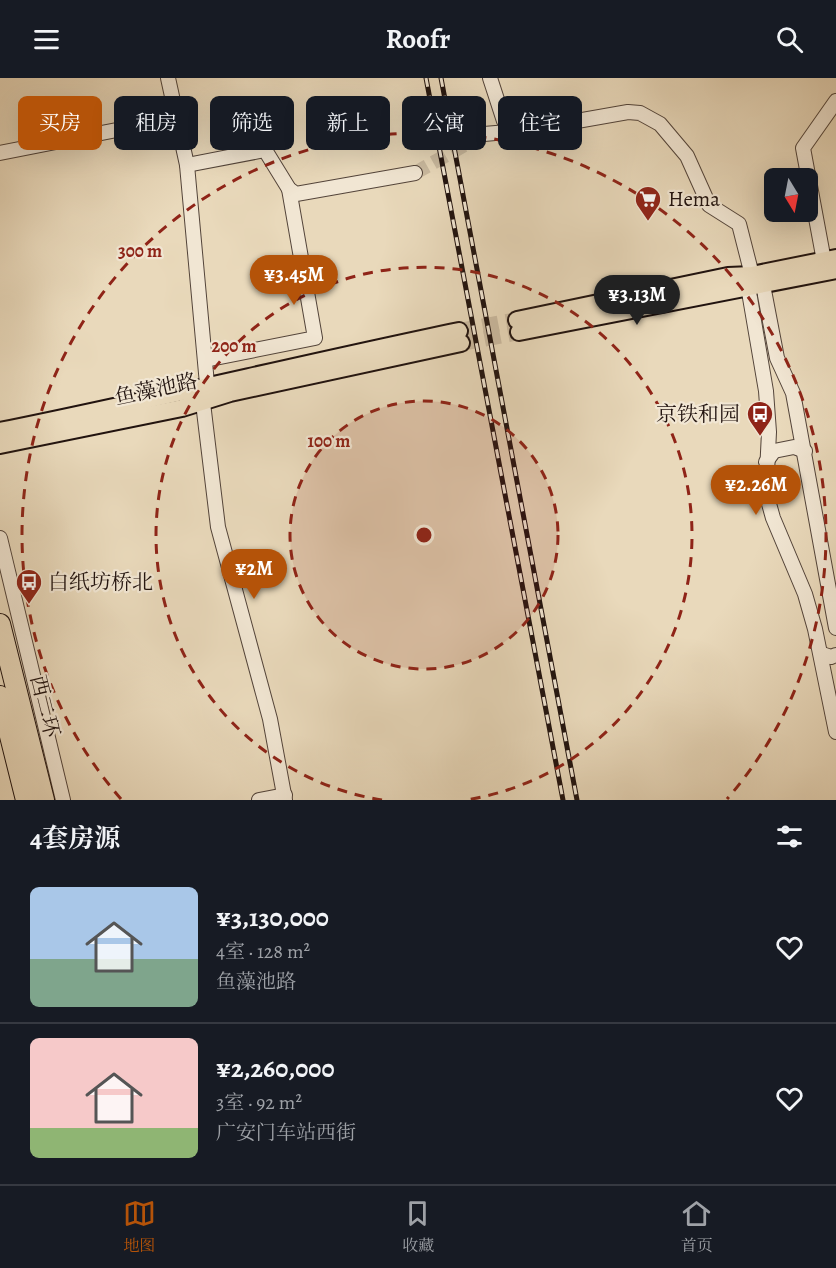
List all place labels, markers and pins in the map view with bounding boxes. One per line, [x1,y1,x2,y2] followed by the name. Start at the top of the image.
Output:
[633,184,663,222] supermarket icon: Hema
[668,185,720,213] place label: Hema
[245,255,343,306] pin: ¥3.45M
[588,275,686,326] pin: ¥3.13M
[745,399,775,437] bus stop icon: 京铁和园
[656,400,740,428] place label: 京铁和园
[707,465,805,516] pin: ¥2.26M
[414,525,434,545] centre of rings
[225,549,283,600] pin: ¥2M
[14,567,44,605] bus stop icon: 白纸坊桥北
[48,568,153,596] place label: 白纸坊桥北

